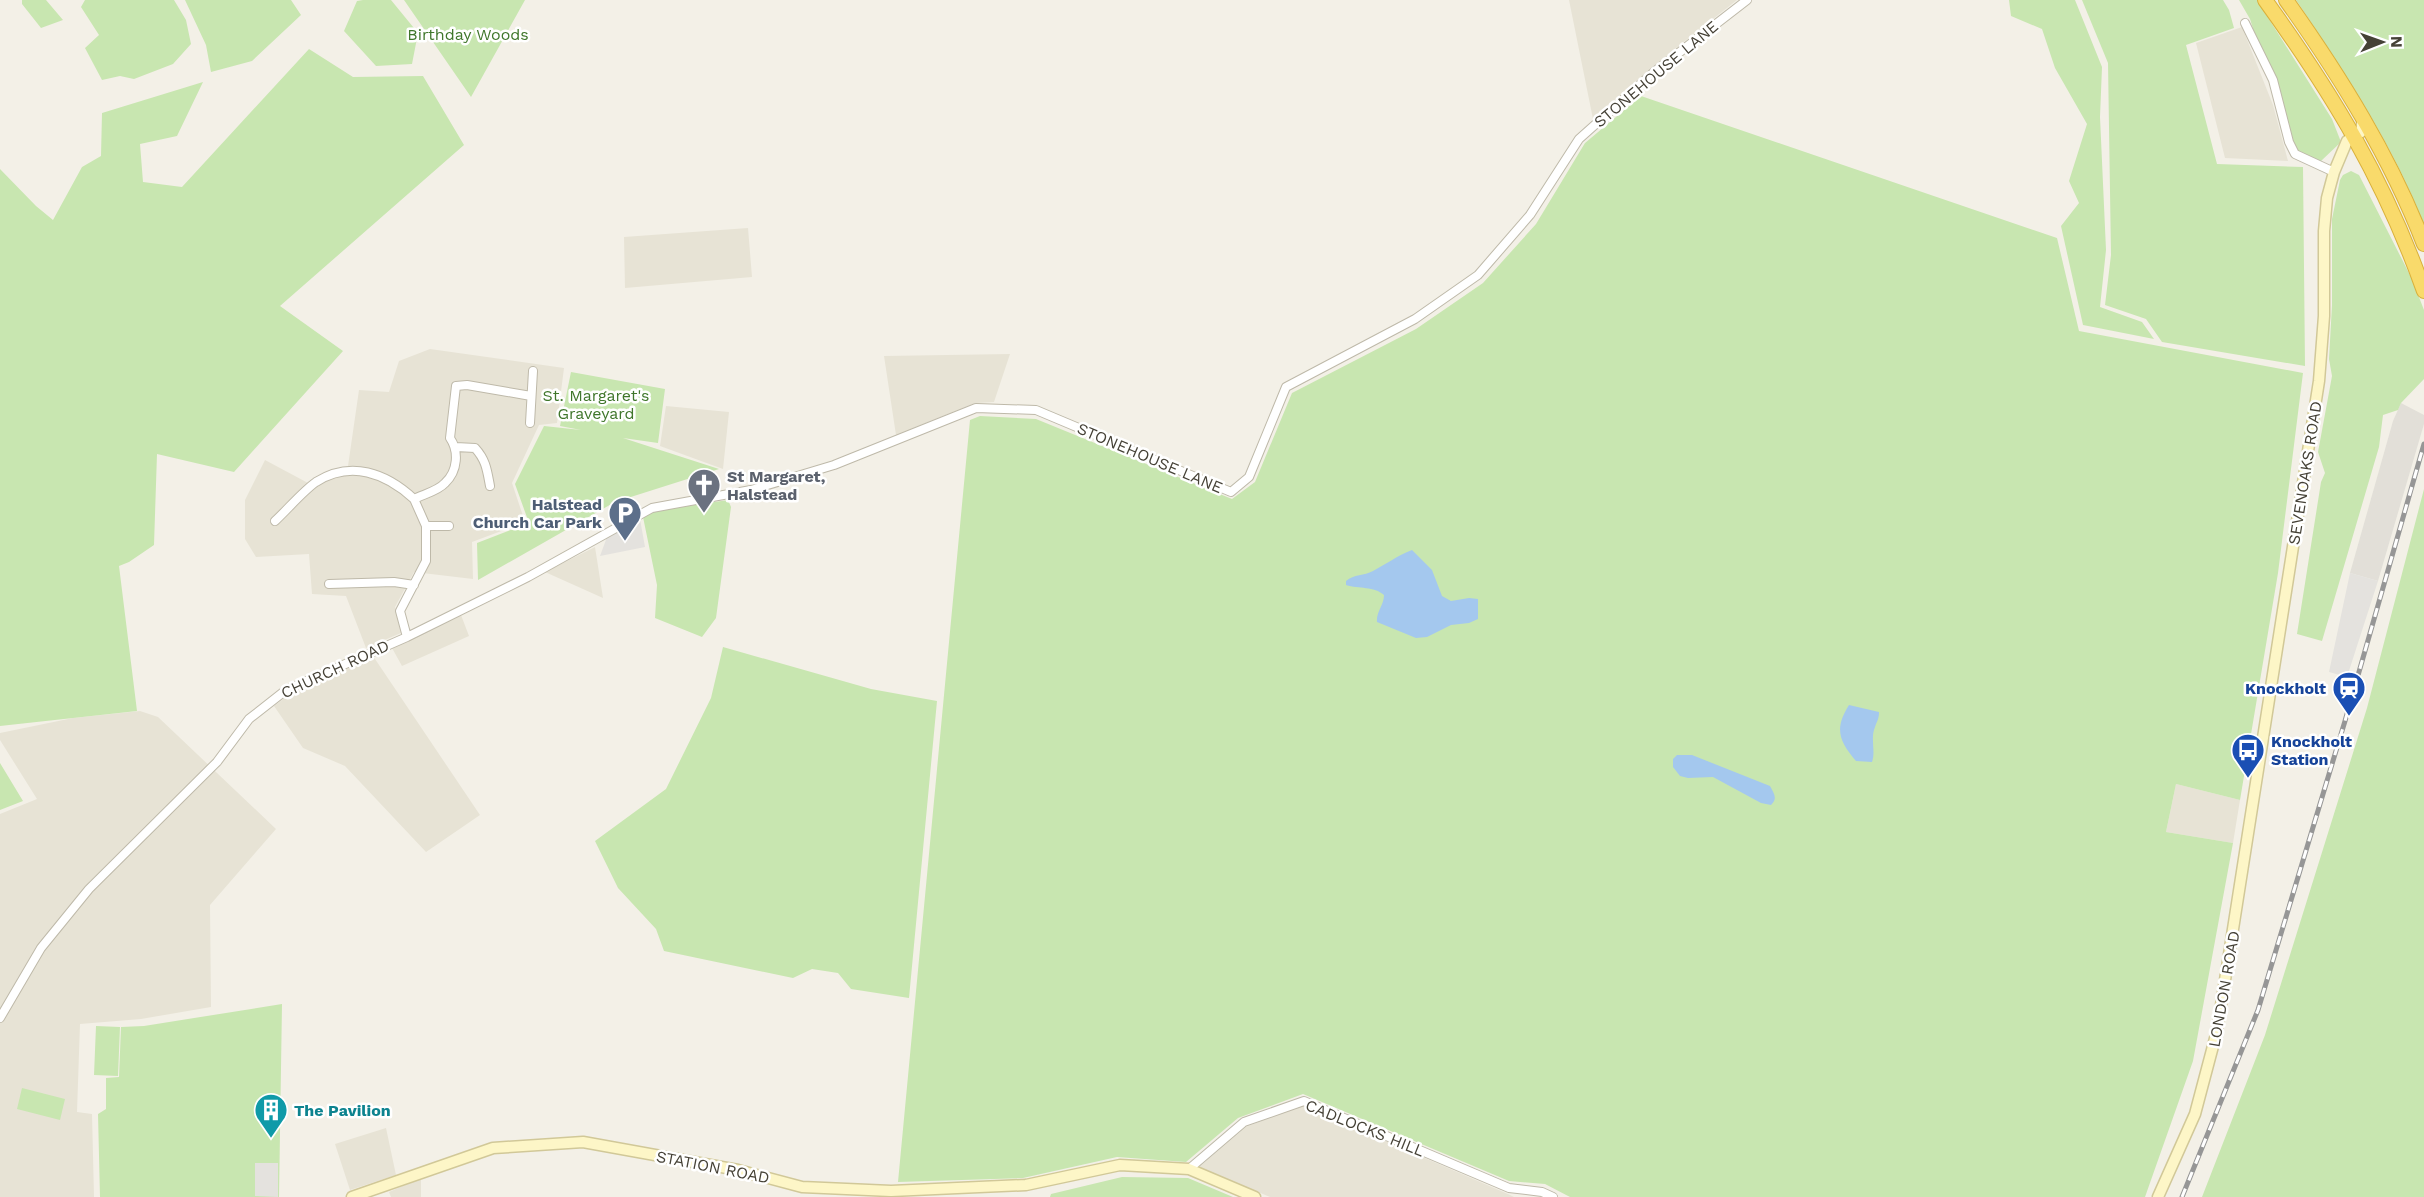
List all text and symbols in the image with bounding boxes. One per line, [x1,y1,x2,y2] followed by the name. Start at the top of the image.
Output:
[2352,12,2412,72] north arrow
[1590,17,1722,131] street label: STONEHOUSE LANE
[407,25,529,44] park label: Birthday Woods
[2387,36,2406,48] text: N
[543,386,649,423] park label: St. Margaret's Graveyard
[2284,400,2326,546] street label: SEVENOAKS ROAD
[1074,419,1226,497] street label: STONEHOUSE LANE
[686,467,722,514] church icon: St Margaret, Halstead
[727,467,825,504] place label: St Margaret, Halstead
[473,495,602,532] place label: Halstead Church Car Park
[607,495,643,542] parking icon: Halstead Church Car Park
[278,636,392,702] street label: CHURCH ROAD
[2331,670,2367,717] station icon: Knockholt
[2245,679,2326,698] place label: Knockholt
[2230,732,2266,779] bus stop icon: Knockholt Station
[2271,732,2352,769] place label: Knockholt Station
[2204,929,2244,1049] street label: LONDON ROAD
[253,1092,289,1139] building icon: The Pavilion
[1303,1095,1428,1161] street label: CADLOCKS HILL
[294,1101,391,1120] place label: The Pavilion
[655,1147,771,1187] street label: STATION ROAD

